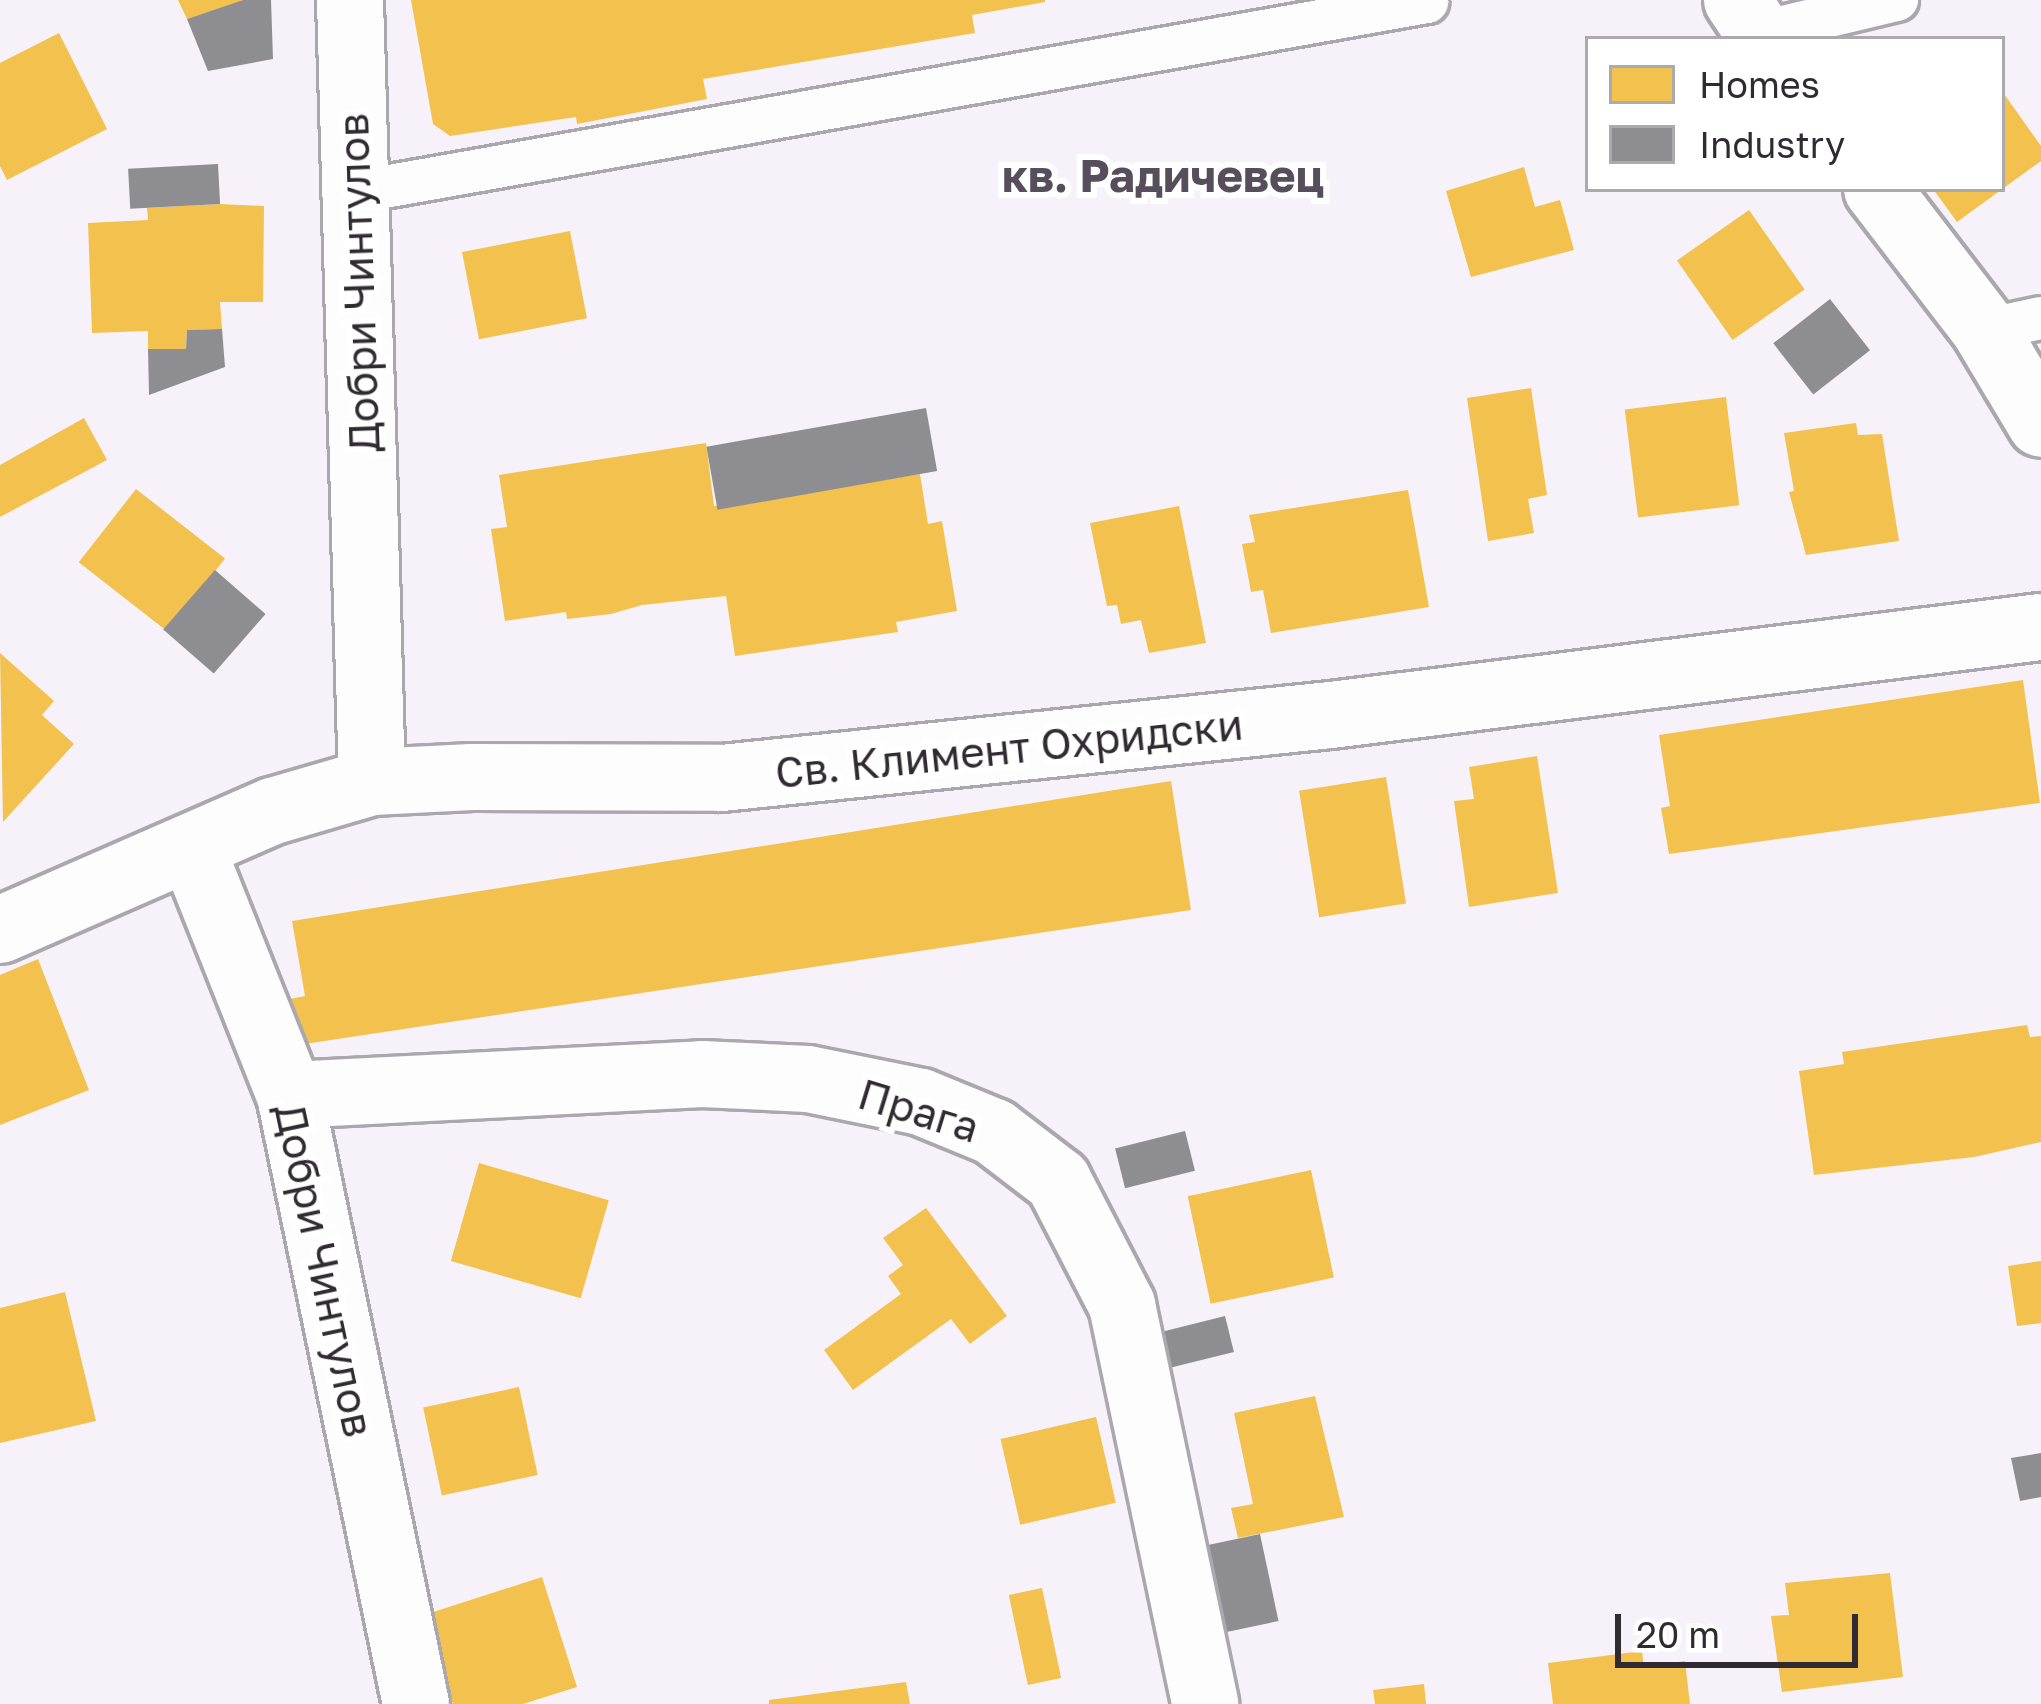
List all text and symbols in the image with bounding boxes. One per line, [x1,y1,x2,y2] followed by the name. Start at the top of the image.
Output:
[1585,36,2005,192] legend
[1699,63,1820,106] text: Homes
[327,113,389,453] street label: Добри Чинтулов
[1699,123,1845,166] text: Industry
[1002,149,1324,203] district label: кв. Радичевец
[773,698,1245,798] street label: Св. Климент Охридски
[853,1068,985,1152] street label: Прага
[265,1099,385,1441] street label: Добри Чинтулов
[1621,1590,1864,1664] scale bar
[1636,1613,1720,1656] text: 20 m

